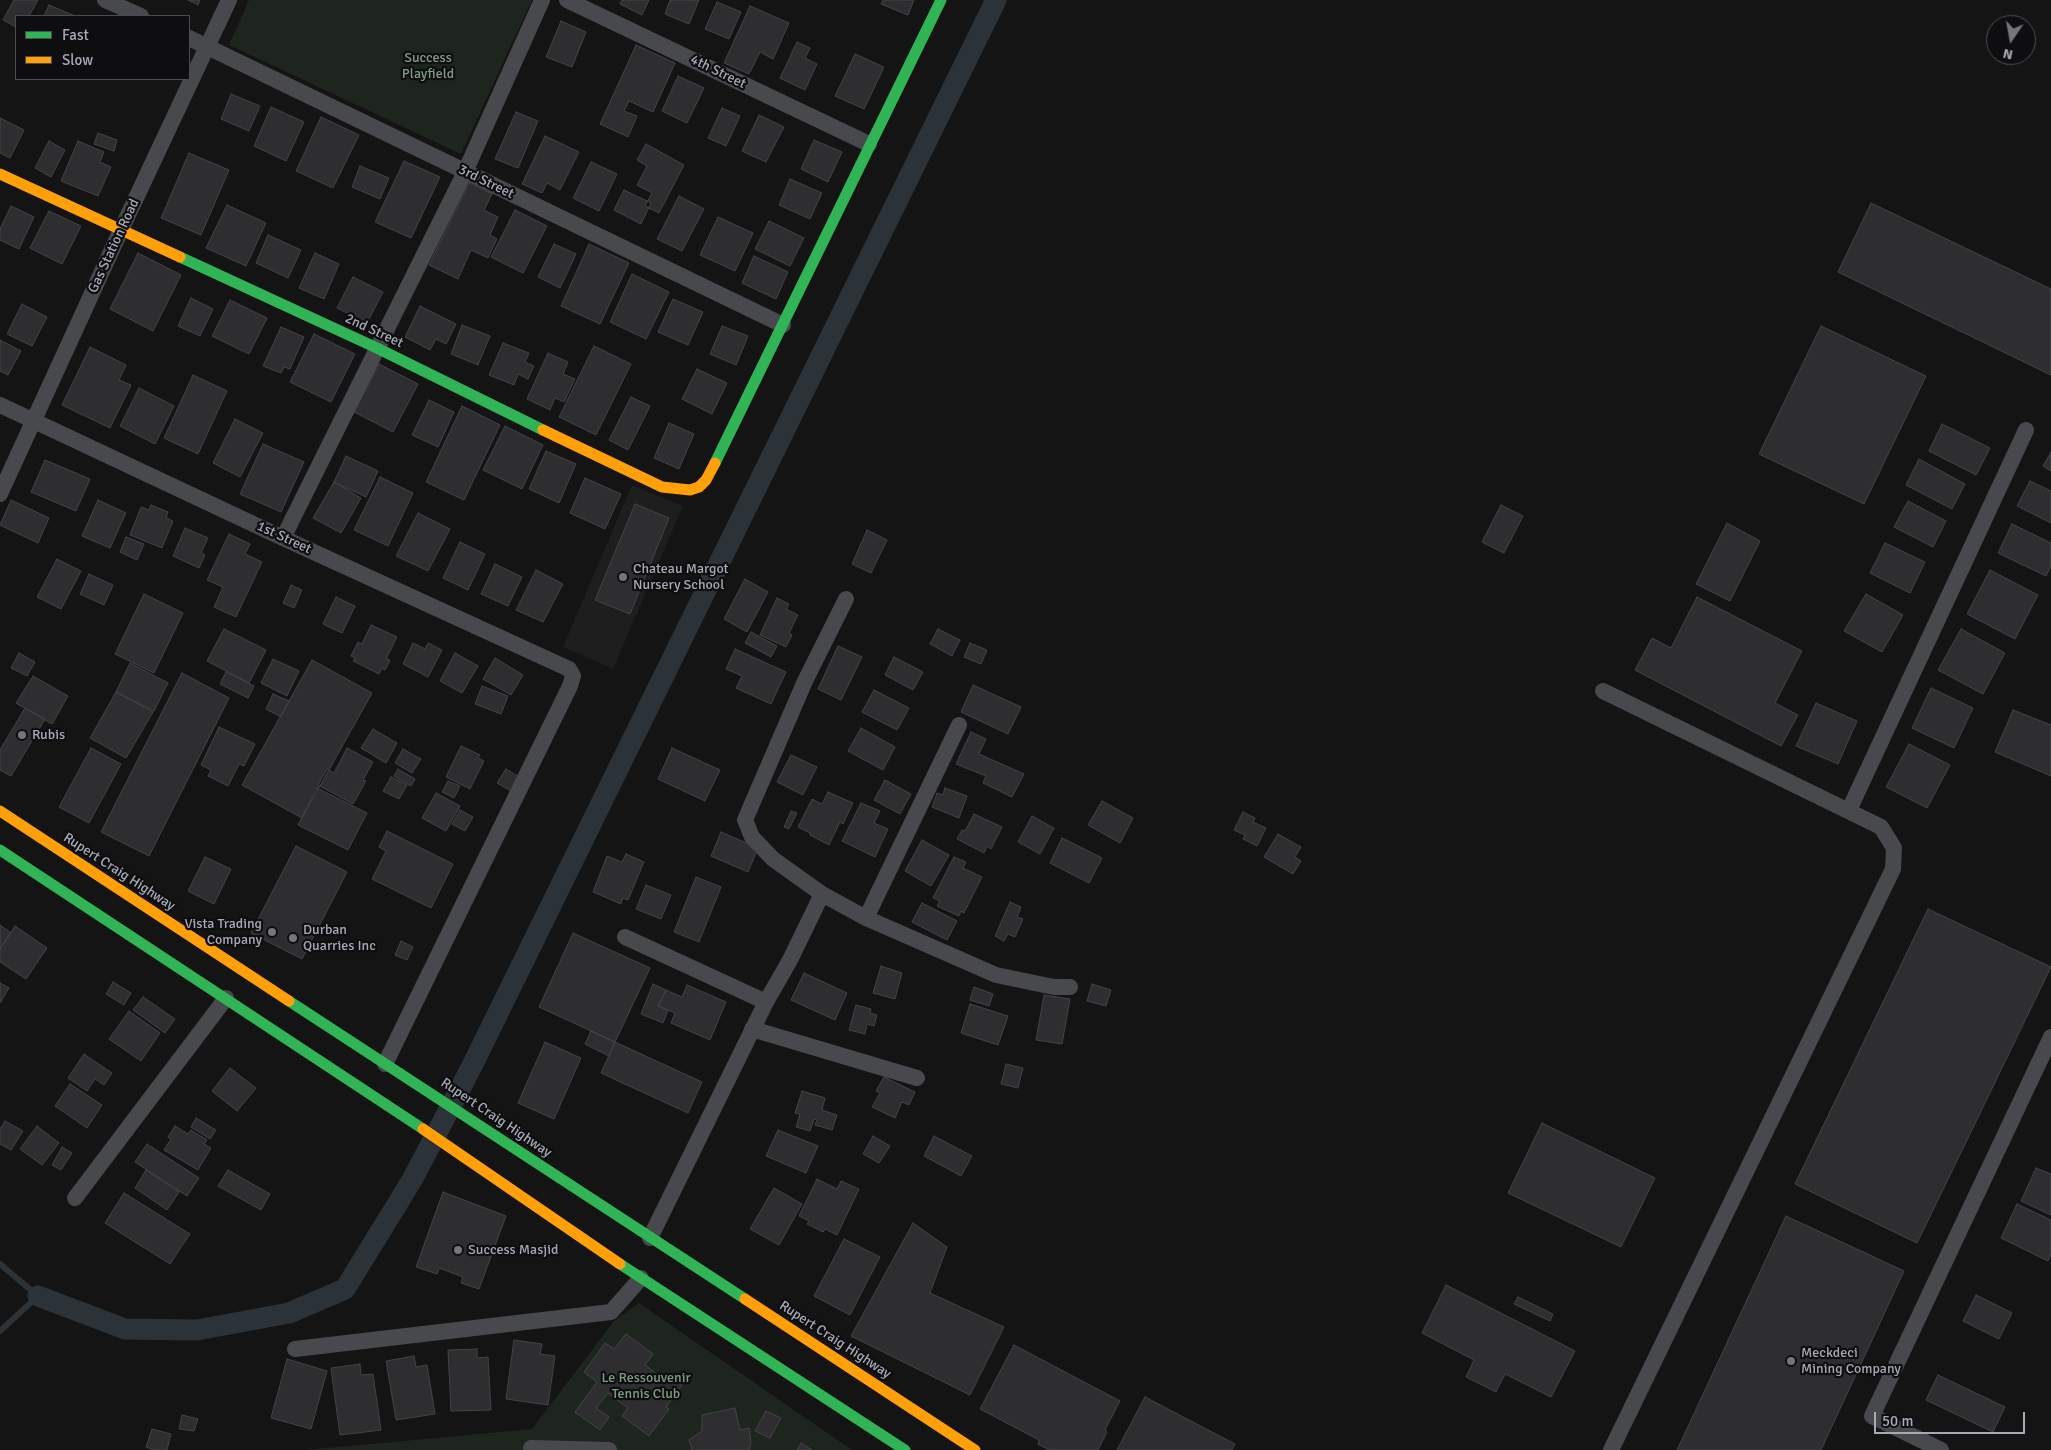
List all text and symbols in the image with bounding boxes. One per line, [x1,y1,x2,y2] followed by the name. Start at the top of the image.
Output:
[15,15,190,80] legend
[1986,15,2036,65] north arrow
[62,26,89,44] text: Fast
[2001,45,2015,64] text: N
[402,50,454,82] park label: Success Playfield
[62,51,93,69] text: Slow
[688,51,748,93] street label: 4th Street
[456,161,516,203] street label: 3rd Street
[85,196,143,296] street label: Gas Station Road
[342,310,406,352] street label: 2nd Street
[254,518,314,558] street label: 1st Street
[633,561,729,594] place label: Chateau Margot Nursery School
[617,571,629,583] marker: Chateau Margot Nursery School
[32,727,65,743] place label: Rubis
[16,729,28,741] marker: Rubis
[60,830,178,914] street label: Rupert Craig Highway
[184,916,262,949] place label: Vista Trading Company
[303,922,376,954] place label: Durban Quarries Inc
[266,926,278,938] marker: Vista Trading Company
[287,932,299,944] marker: Durban Quarries Inc
[437,1075,555,1161] street label: Rupert Craig Highway
[468,1242,558,1258] place label: Success Masjid
[452,1244,464,1256] marker: Success Masjid
[776,1298,894,1382] street label: Rupert Craig Highway
[1801,1345,1901,1378] place label: Meckdeci Mining Company
[1785,1355,1797,1367] marker: Meckdeci Mining Company
[601,1370,691,1402] park label: Le Ressouvenir Tennis Club
[1876,1402,2027,1434] scale bar
[1882,1412,1913,1430] text: 50 m

